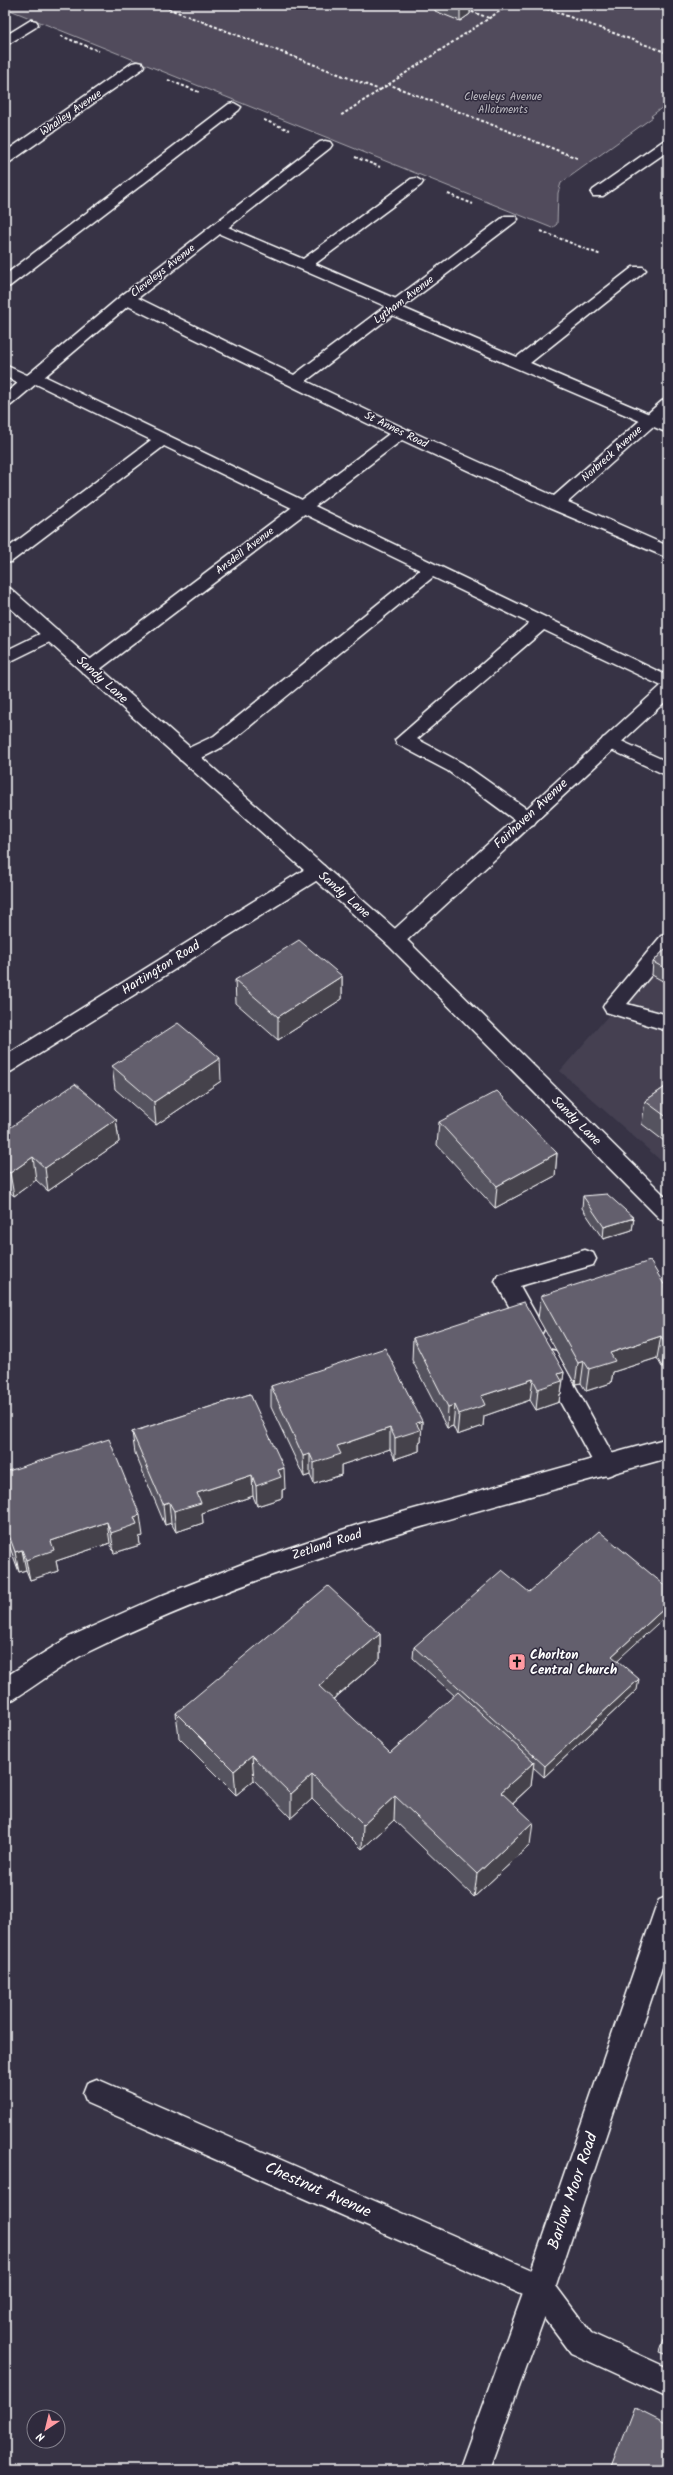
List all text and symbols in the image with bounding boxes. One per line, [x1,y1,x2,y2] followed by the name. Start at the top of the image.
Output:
[36,85,106,141] street label: Whalley Avenue
[464,88,542,119] park label: Cleveleys Avenue Allotments
[127,240,199,302] street label: Cleveleys Avenue
[370,271,438,329] street label: Lytham Avenue
[361,407,431,453] street label: St Annes Road
[577,421,647,487] street label: Norbreck Avenue
[212,523,278,579] street label: Ansdell Avenue
[71,651,133,709] street label: Sandy Lane
[489,774,573,854] street label: Fairhaven Avenue
[313,866,375,924] street label: Sandy Lane
[117,935,205,1001] street label: Hartington Road
[546,1091,606,1151] street label: Sandy Lane
[289,1524,365,1566] street label: Zetland Road
[530,1645,617,1681] place label: Chorlton Central Church
[507,1652,527,1672] church icon: Chorlton Central Church
[541,2128,605,2253] street label: Barlow Moor Road
[261,2155,375,2225] street label: Chestnut Avenue
[26,2409,66,2449] north arrow
[33,2427,49,2446] text: N

